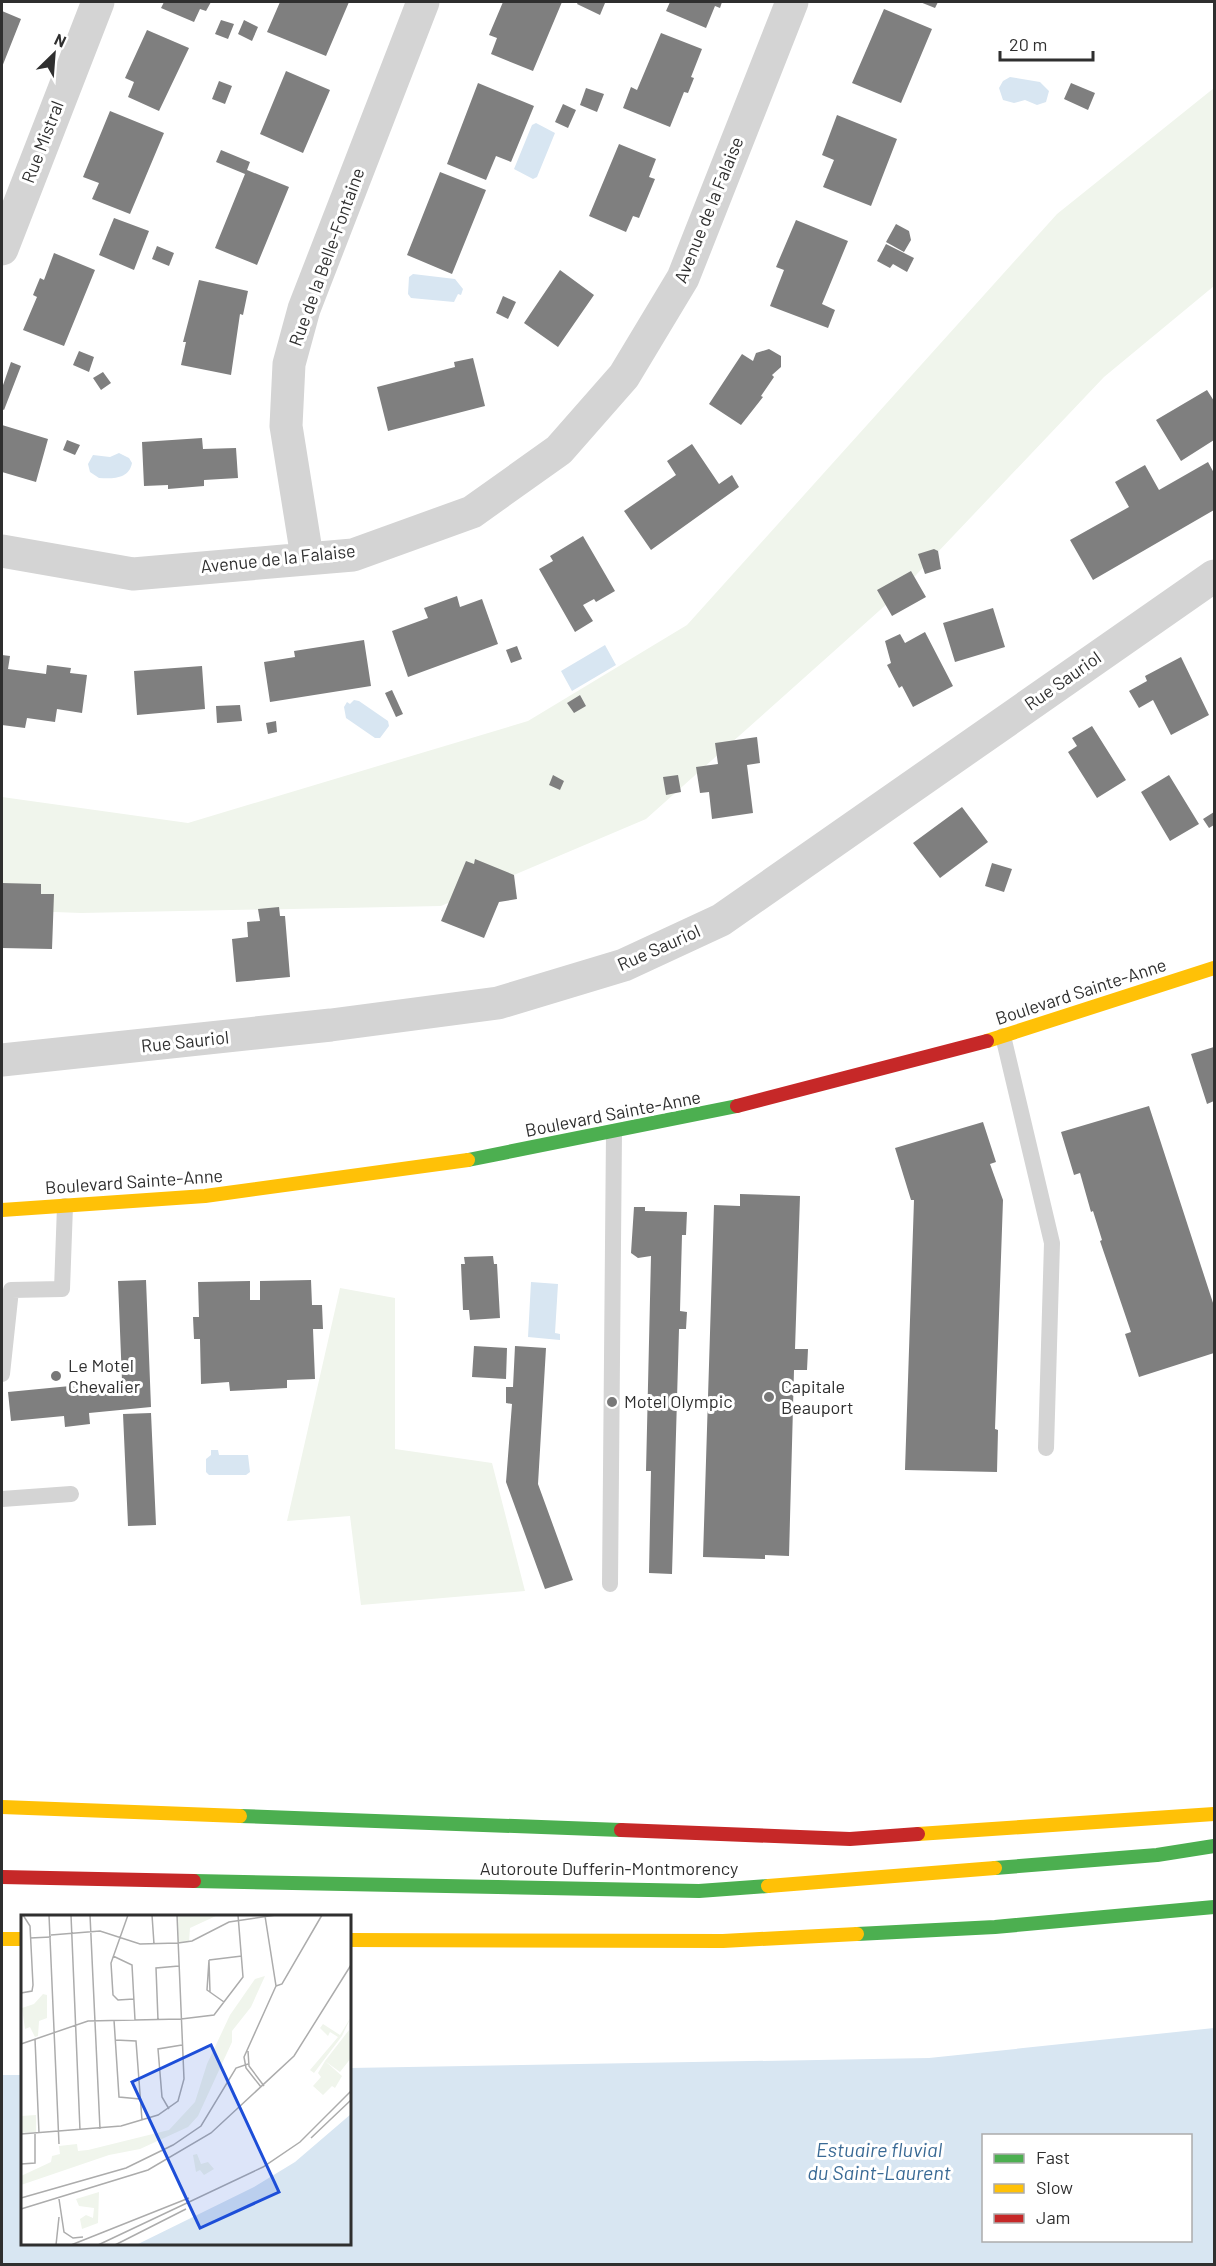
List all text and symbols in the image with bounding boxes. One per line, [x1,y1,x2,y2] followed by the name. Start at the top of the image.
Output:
[24,24,84,84] north arrow
[1000,24,1093,62] scale bar
[52,29,69,51] text: N
[1009,33,1047,55] text: 20 m
[16,97,68,186] street label: Rue Mistral
[669,133,747,286] street label: Avenue de la Falaise
[284,164,369,349] street label: Rue de la Belle-Fontaine
[199,539,357,577] street label: Avenue de la Falaise
[1020,646,1105,715] street label: Rue Sauriol
[614,919,703,975] street label: Rue Sauriol
[992,953,1169,1029] street label: Boulevard Sainte-Anne
[140,1025,230,1057] street label: Rue Sauriol
[523,1085,702,1141] street label: Boulevard Sainte-Anne
[44,1164,224,1198] street label: Boulevard Sainte-Anne
[68,1354,141,1397] place label: Le Motel Chevalier
[49,1369,63,1383] marker: Le Motel Chevalier
[781,1375,854,1418] place label: Capitale Beauport
[624,1390,733,1412] place label: Motel Olympic
[762,1390,776,1404] marker: Capitale Beauport
[605,1395,619,1409] marker: Motel Olympic
[480,1857,738,1879] street label: Autoroute Dufferin-Montmorency
[21,1915,351,2245] inset map
[982,2134,1192,2242] legend
[807,2137,951,2184] water label: Estuaire fluvial du Saint-Laurent
[1036,2146,1070,2168] text: Fast
[1036,2176,1073,2198] text: Slow
[1036,2206,1070,2228] text: Jam

